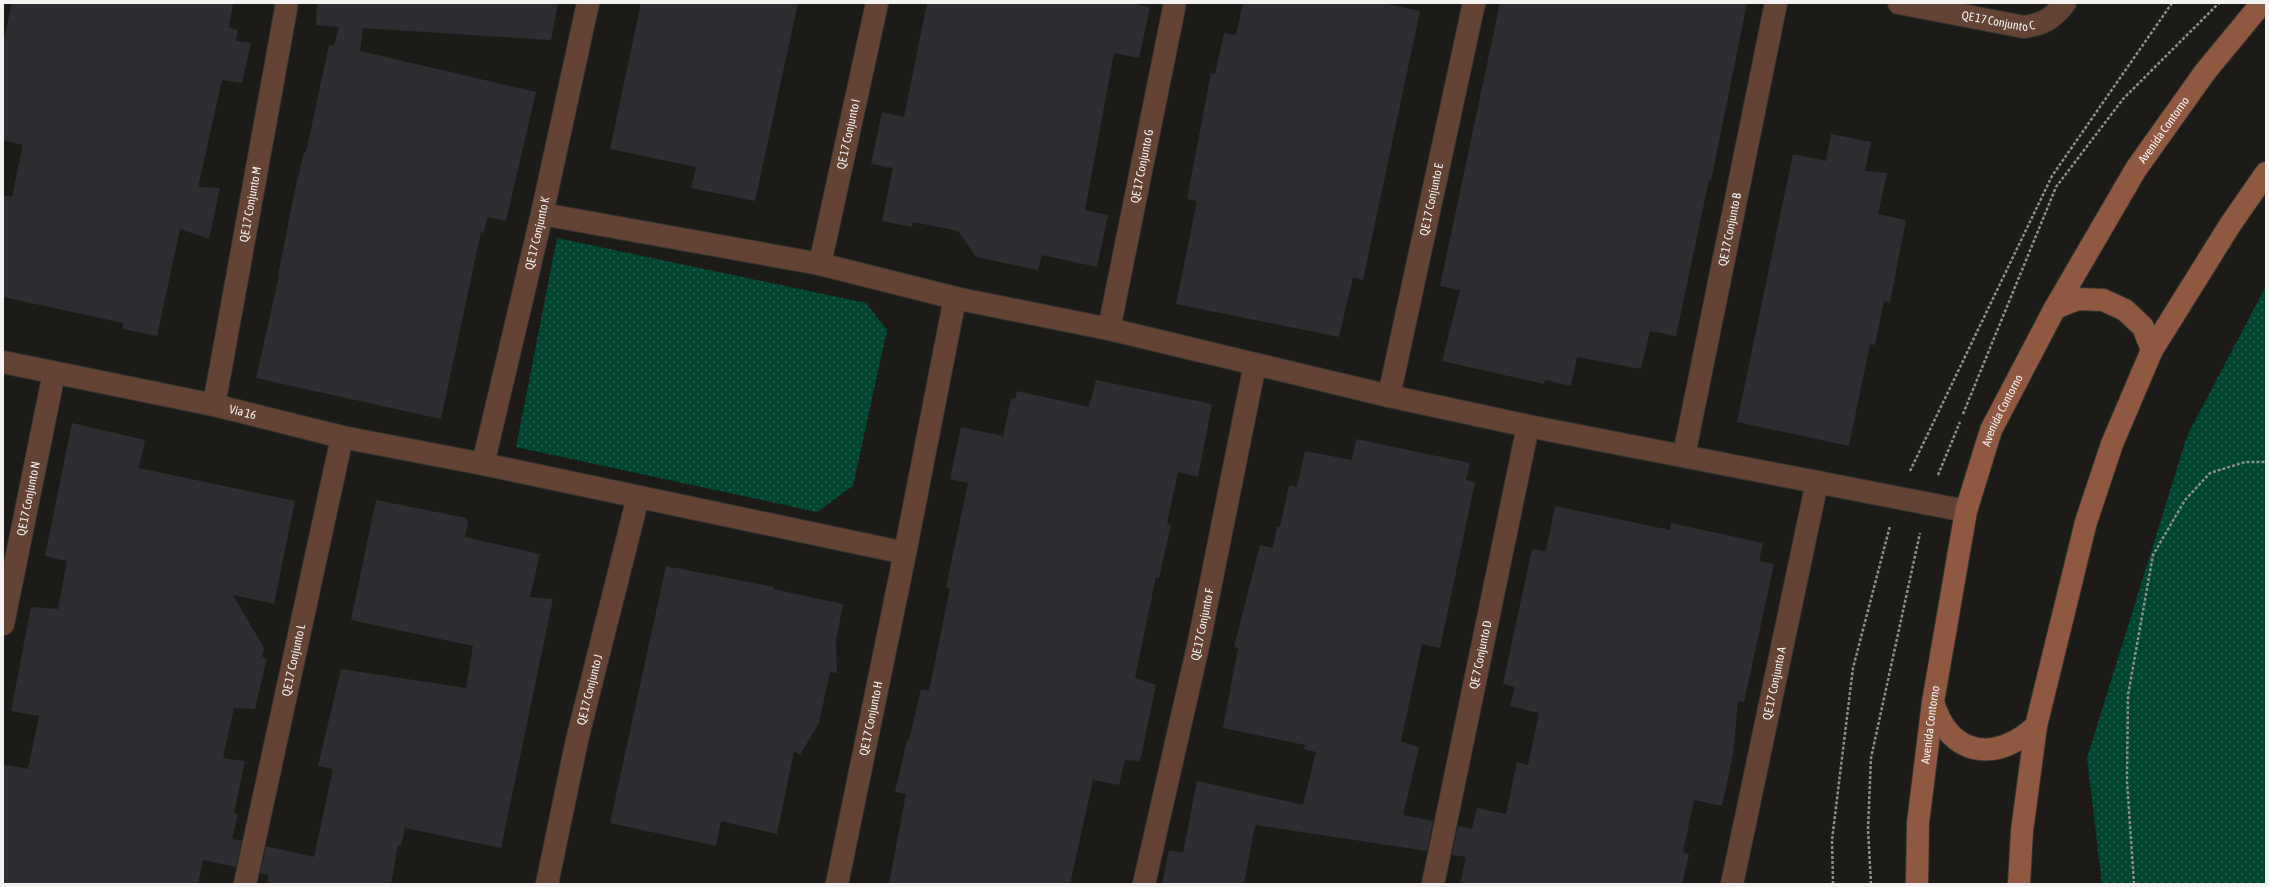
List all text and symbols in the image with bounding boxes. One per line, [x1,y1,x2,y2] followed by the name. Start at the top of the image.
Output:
[1961,8,2037,34] street label: QE 17 Conjunto C
[2135,94,2192,166] street label: Avenida Contorno
[834,98,863,171] street label: QE 17 Conjunto I
[1128,128,1156,204] street label: QE 17 Conjunto G
[1417,162,1446,237] street label: QE 17 Conjunto E
[237,165,264,243] street label: QE 17 Conjunto M
[1716,192,1744,267] street label: QE 17 Conjunto B
[522,195,553,271] street label: QE 17 Conjunto K
[1979,372,2026,448] street label: Avenida Contorno
[228,402,258,422] street label: Via 16
[14,460,43,537] street label: QE 17 Conjunto N
[1188,587,1217,662] street label: QE 17 Conjunto F
[1467,619,1495,690] street label: QE 7 Conjunto D
[279,623,308,698] street label: QE 17 Conjunto L
[1760,645,1789,721] street label: QE 17 Conjunto A
[574,653,605,727] street label: QE 17 Conjunto J
[857,680,885,757] street label: QE 17 Conjunto H
[1918,684,1943,765] street label: Avenida Contorno

